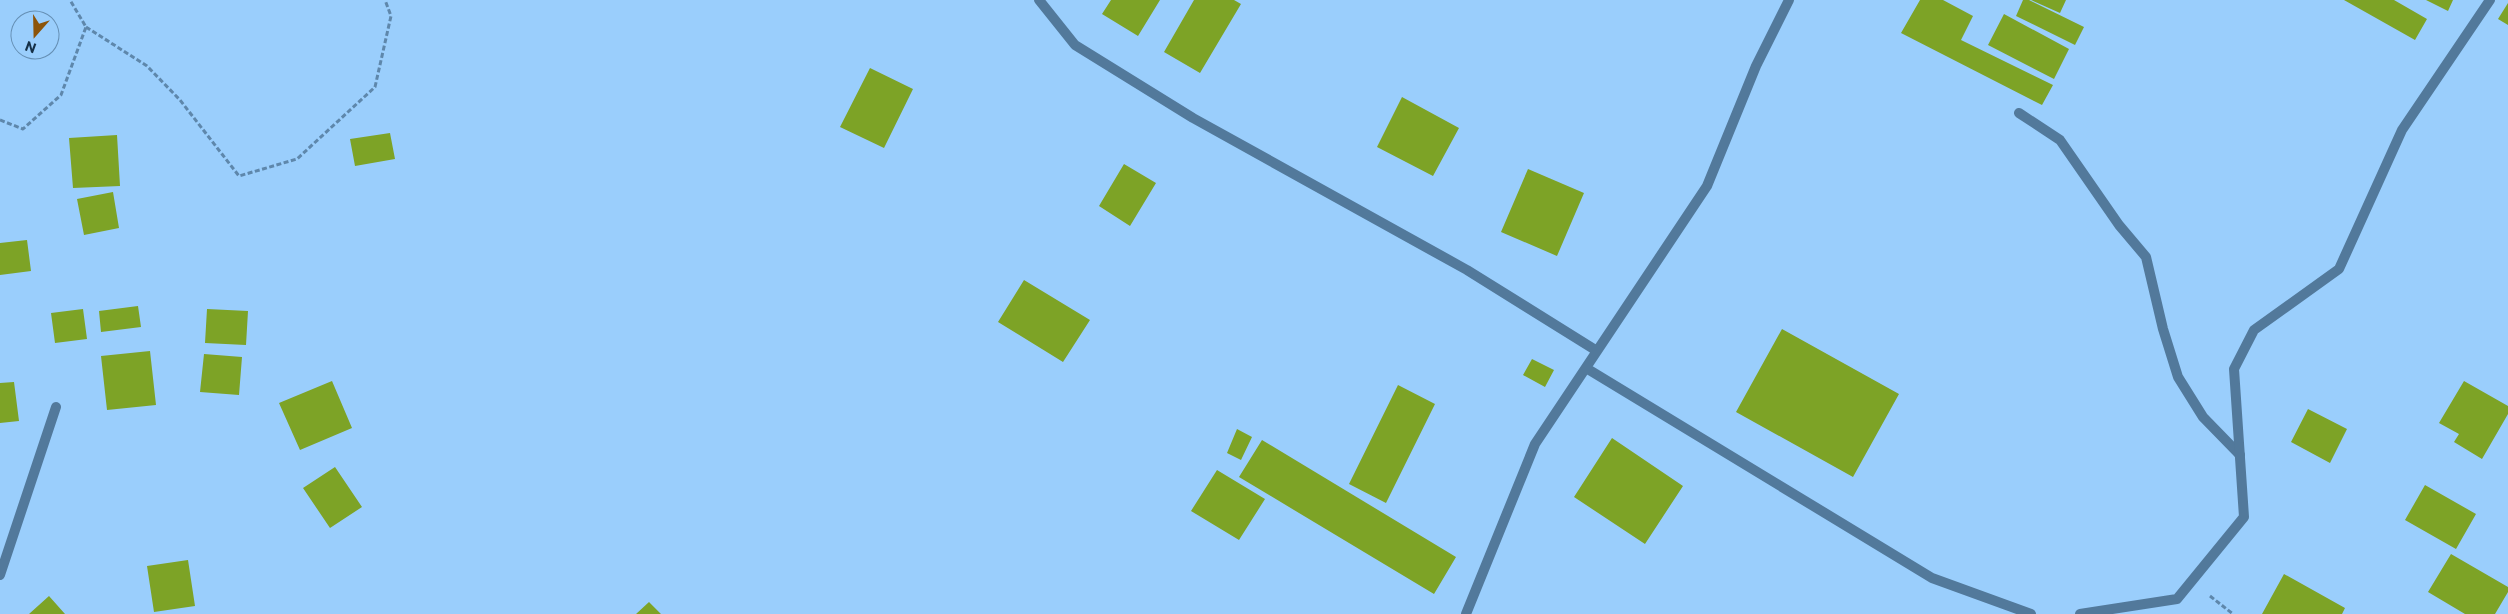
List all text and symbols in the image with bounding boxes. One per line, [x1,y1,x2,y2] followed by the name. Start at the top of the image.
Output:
[10,10,60,60] north arrow
[23,38,38,57] text: N

